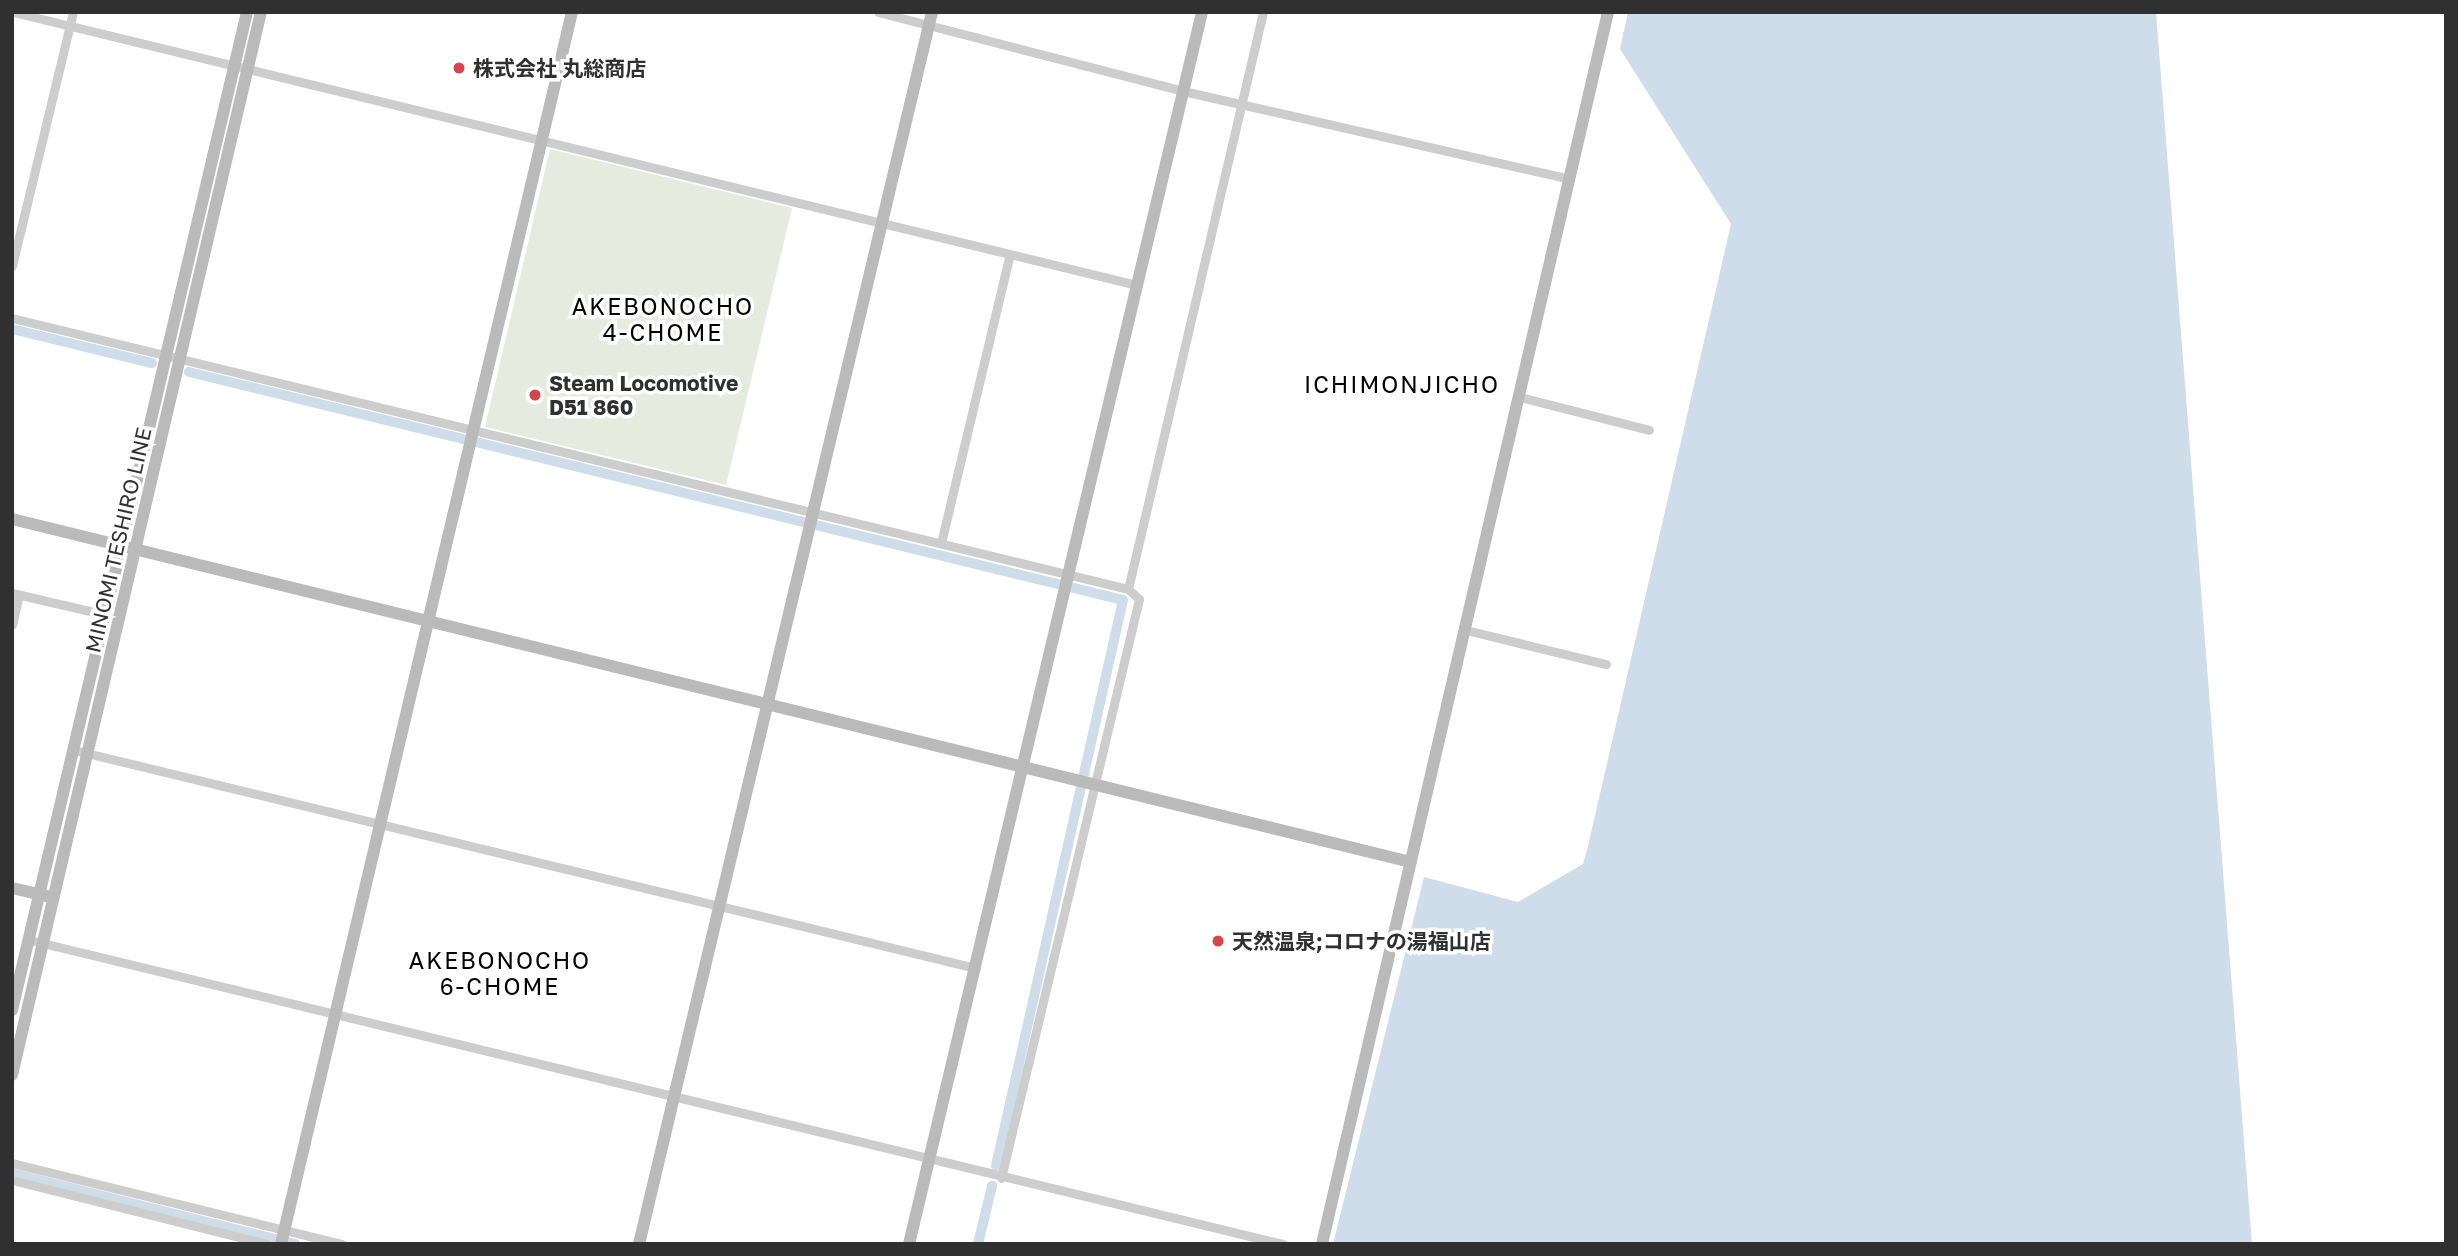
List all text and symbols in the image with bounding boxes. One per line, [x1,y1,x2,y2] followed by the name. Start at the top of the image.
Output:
[473,55,646,81] place label: 株式会社 丸総商店
[451,60,467,76] marker: 株式会社 丸総商店
[573,292,753,346] district label: AKEBONOCHO 4-CHOME
[549,370,738,420] place label: Steam Locomotive D51 860
[1306,370,1498,398] district label: ICHIMONJICHO
[527,387,543,403] marker: Steam Locomotive D51 860
[80,425,156,655] street label: MINOMI TESHIRO LINE
[1232,928,1491,954] place label: 天然温泉;コロナの湯福山店
[1210,933,1226,949] marker: 天然温泉;コロナの湯福山店
[410,946,590,1000] district label: AKEBONOCHO 6-CHOME

